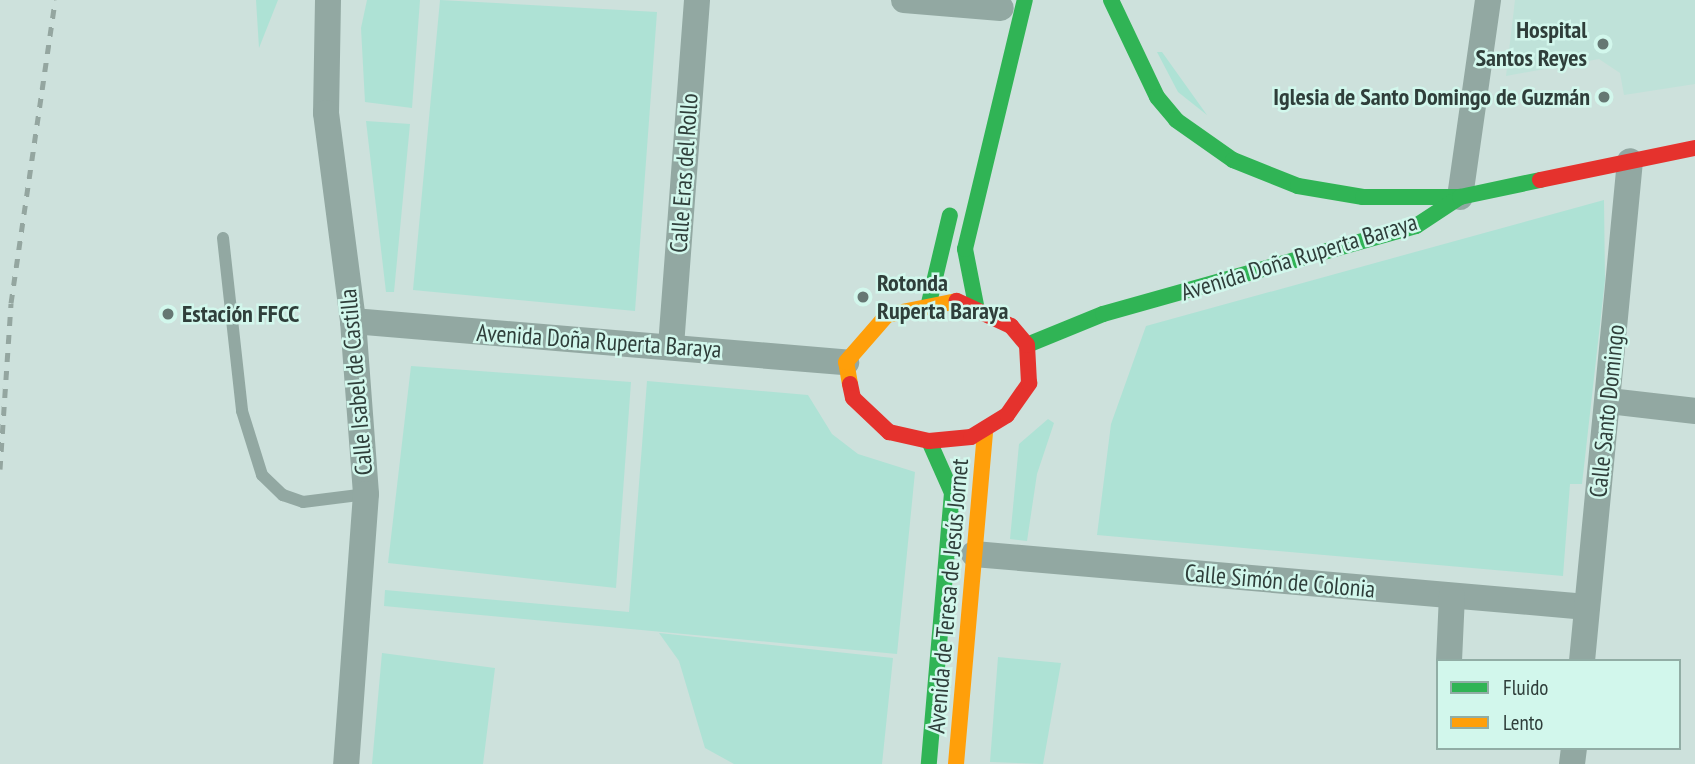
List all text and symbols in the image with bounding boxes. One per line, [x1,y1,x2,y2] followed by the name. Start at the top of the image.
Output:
[1476,16,1587,72] place label: Hospital Santos Reyes
[1593,34,1613,54] marker: Hospital Santos Reyes
[1273,83,1590,111] place label: Iglesia de Santo Domingo de Guzmán
[1596,89,1612,105] marker: Iglesia de Santo Domingo de Guzmán
[664,92,704,254] street label: Calle Eras del Rollo
[1178,207,1420,307] street label: Avenida Doña Ruperta Baraya
[877,269,1008,325] place label: Rotonda Ruperta Baraya
[333,288,379,476] street label: Calle Isabel de Castilla
[855,289,871,305] marker: Rotonda Ruperta Baraya
[182,300,299,328] place label: Estación FFCC
[160,306,176,322] marker: Estación FFCC
[476,318,722,364] street label: Avenida Doña Ruperta Baraya
[1584,323,1630,499] street label: Calle Santo Domingo
[922,457,974,735] street label: Avenida de Teresa de Jesús Jornet
[1184,558,1376,604] street label: Calle Simón de Colonia
[1436,659,1681,750] legend
[1503,674,1548,701] text: Fluido
[1503,709,1543,736] text: Lento

